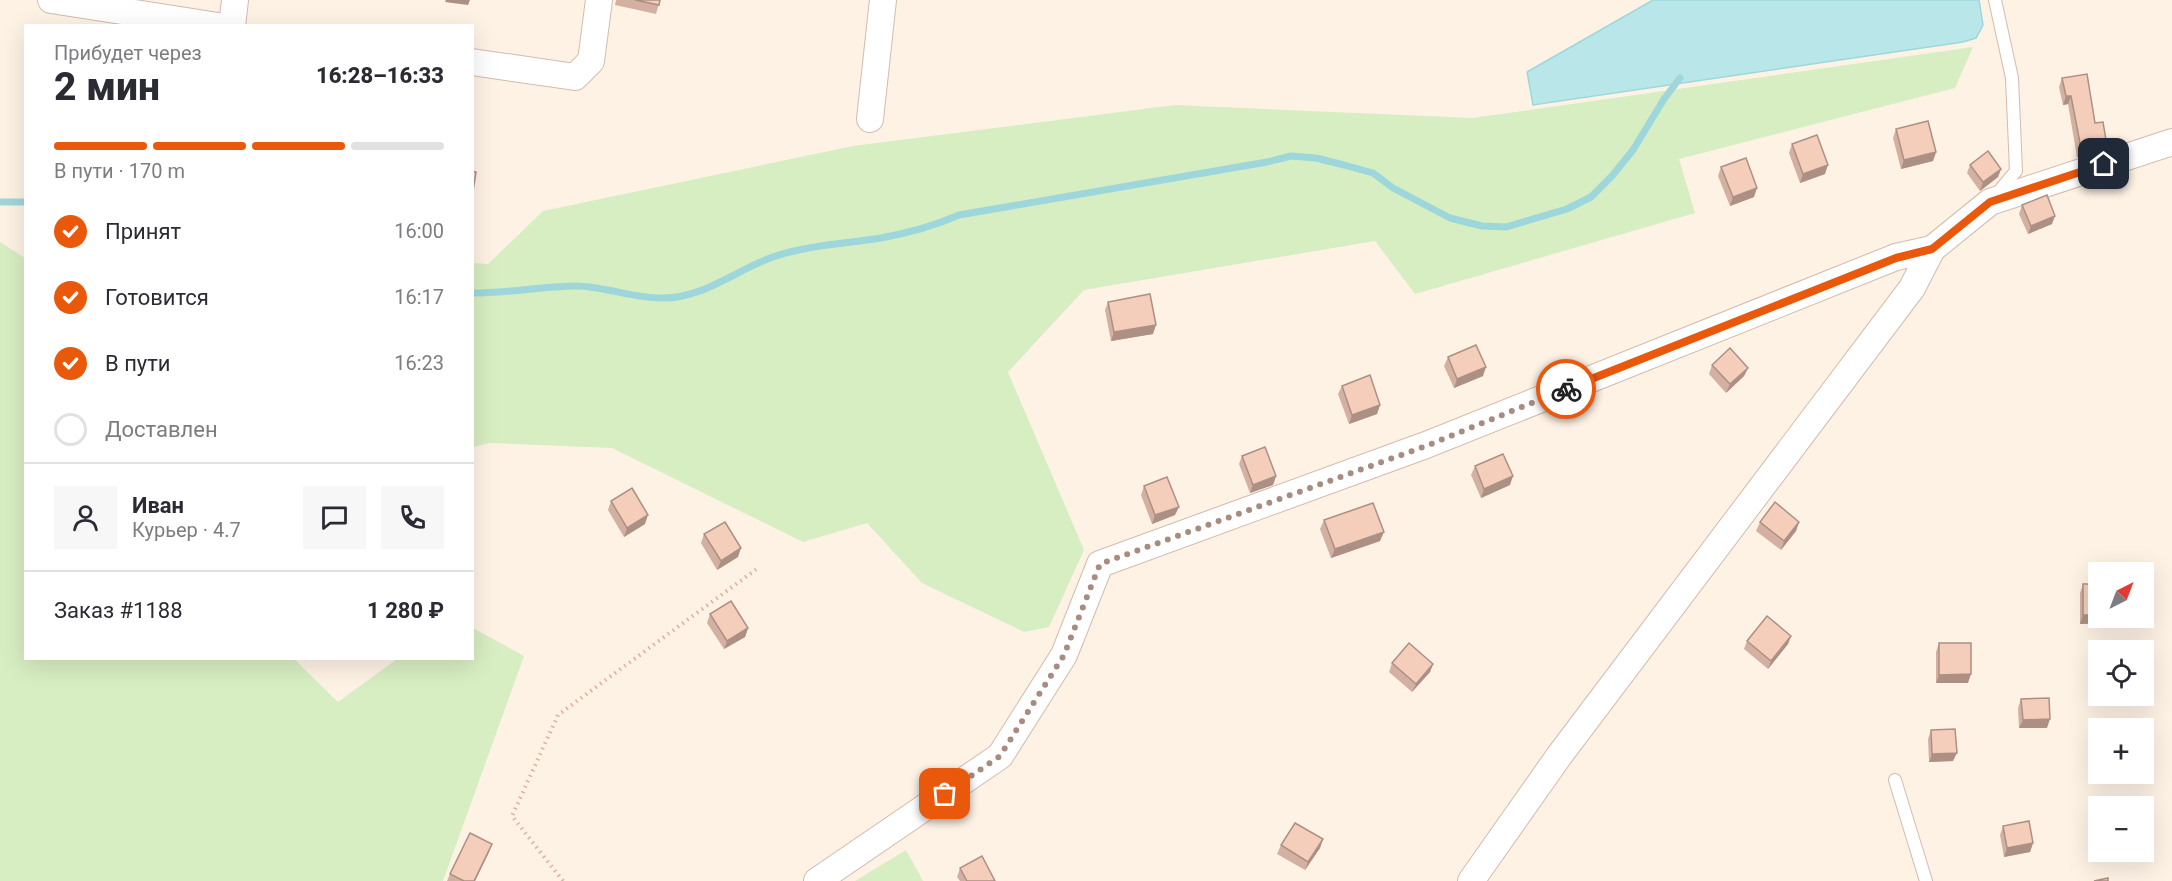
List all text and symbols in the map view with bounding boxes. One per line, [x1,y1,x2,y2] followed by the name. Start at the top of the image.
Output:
[54,41,202,65] text: Прибудет через
[316,63,444,88] text: 16:28–16:33
[54,64,160,110] text: 2 мин
[2078,138,2129,189] pin
[2087,147,2120,180] icon: home
[54,159,185,183] text: В пути · 170 m
[54,215,87,248] icon: check
[105,219,181,244] text: Принят
[394,219,444,243] text: 16:00
[54,281,87,314] icon: check
[105,285,209,310] text: Готовится
[394,285,444,309] text: 16:17
[54,347,87,380] icon: check
[105,351,171,376] text: В пути
[394,351,444,375] text: 16:23
[1536,359,1596,419] courier
[1550,373,1583,406] icon: bike
[105,417,218,442] text: Доставлен
[54,486,117,549] button: person
[303,486,366,549] button: chat
[381,486,444,549] button: phone
[132,493,184,518] text: Иван
[132,518,241,542] text: Курьер · 4.7
[2088,562,2154,628] north arrow
[2088,562,2154,862] map controls
[54,598,183,623] text: Заказ #1188
[367,598,444,623] text: 1 280 ₽
[2088,640,2154,706] button: locate
[2088,718,2154,784] button: +
[919,768,970,819] pin
[928,777,961,810] icon: bag
[2088,796,2154,862] button: −

